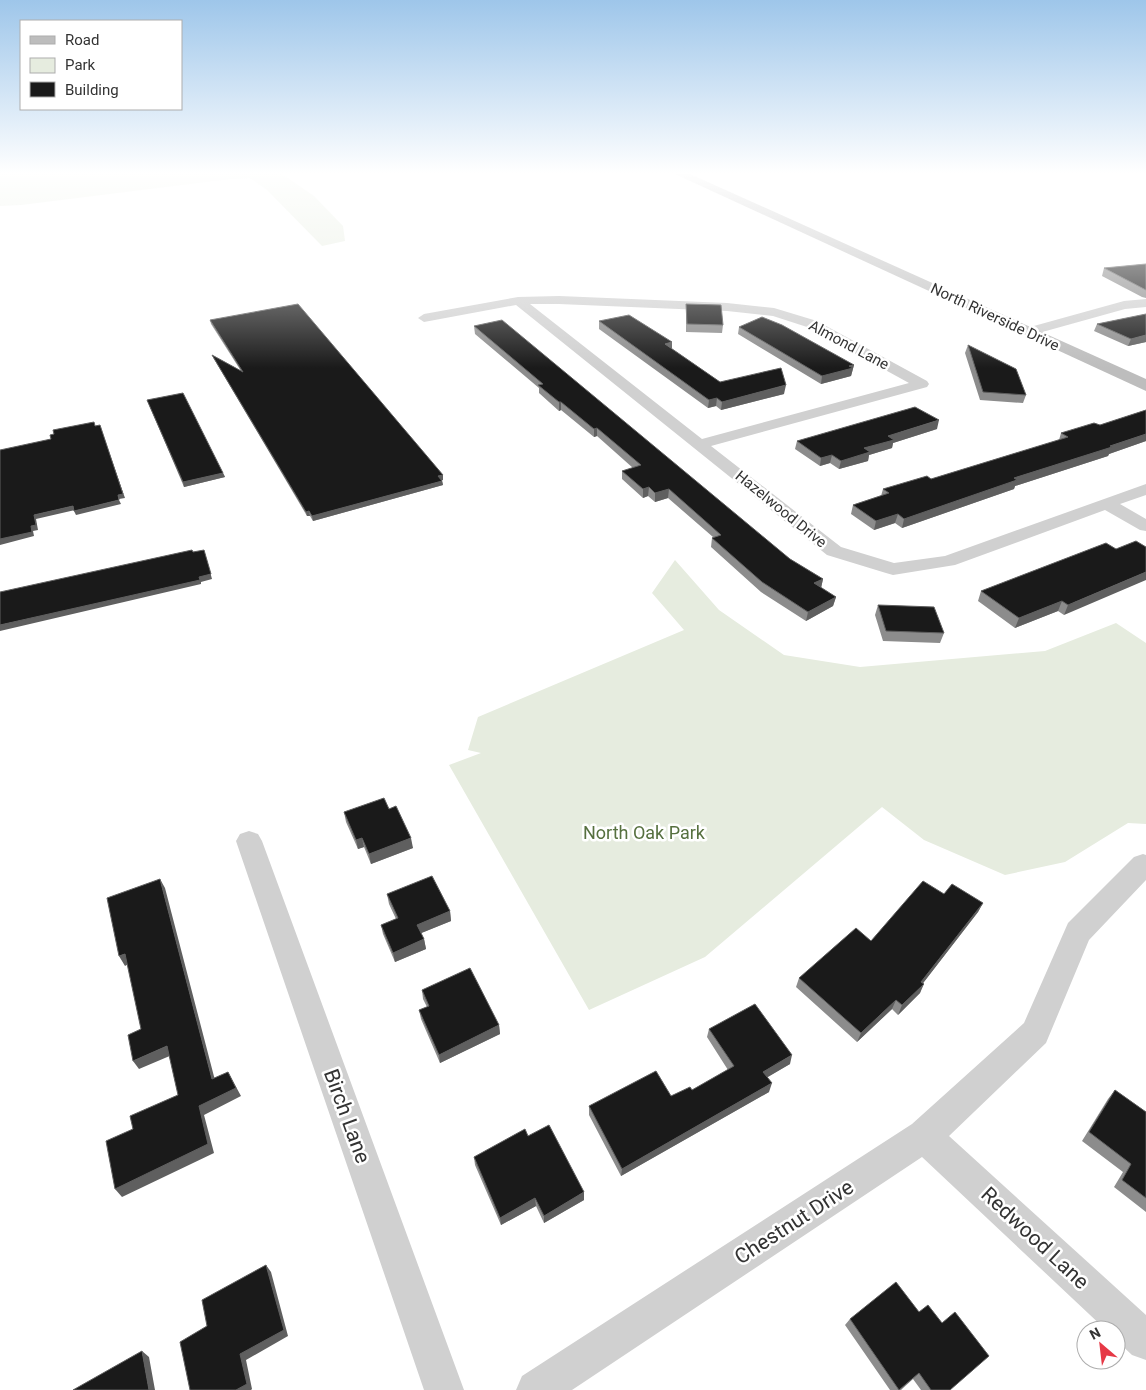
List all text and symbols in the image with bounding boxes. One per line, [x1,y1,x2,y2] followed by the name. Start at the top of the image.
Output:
[20,20,182,110] legend
[65,31,99,49] text: Road
[65,56,96,74] text: Park
[65,81,119,99] text: Building
[928,279,1062,355] street label: North Riverside Drive
[806,316,892,374] street label: Almond Lane
[732,467,830,551] street label: Hazelwood Drive
[583,822,706,843] park label: North Oak Park
[319,1066,375,1166] street label: Birch Lane
[730,1175,858,1269] street label: Chestnut Drive
[976,1182,1094,1294] street label: Redwood Lane
[1076,1320,1126,1370] north arrow
[1087,1324,1103,1343] text: N

